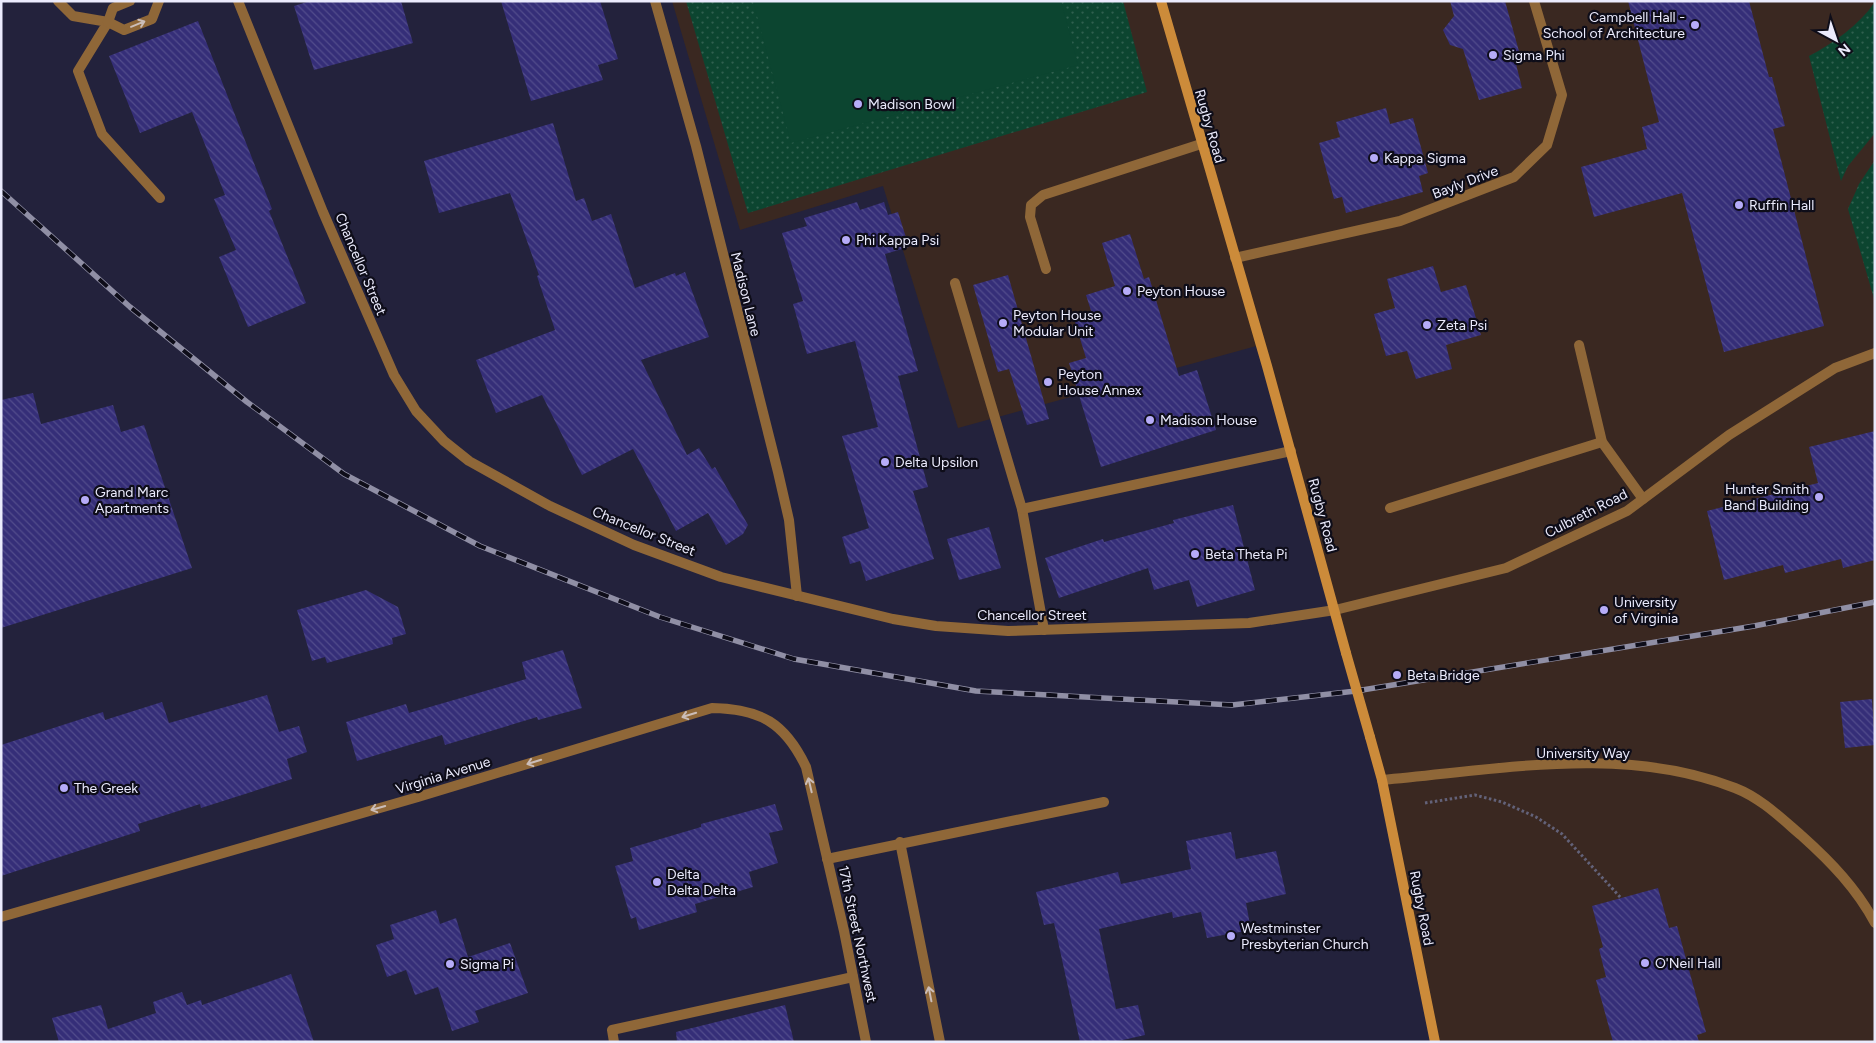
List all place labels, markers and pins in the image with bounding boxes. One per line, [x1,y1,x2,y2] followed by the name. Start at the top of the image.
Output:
[1543,9,1685,42] place label: Campbell Hall - School of Architecture
[1689,19,1701,31] marker: Campbell Hall - School of Architecture
[1503,47,1565,64] place label: Sigma Phi
[1487,49,1499,61] marker: Sigma Phi
[868,96,955,113] place label: Madison Bowl
[852,98,864,110] marker: Madison Bowl
[1384,150,1466,167] place label: Kappa Sigma
[1368,152,1380,164] marker: Kappa Sigma
[1749,197,1814,214] place label: Ruffin Hall
[1733,199,1745,211] marker: Ruffin Hall
[856,232,939,249] place label: Phi Kappa Psi
[840,234,852,246] marker: Phi Kappa Psi
[1137,283,1225,300] place label: Peyton House
[1121,285,1133,297] marker: Peyton House
[1013,307,1101,340] place label: Peyton House Modular Unit
[997,317,1009,329] marker: Peyton House Modular Unit
[1437,317,1487,334] place label: Zeta Psi
[1421,319,1433,331] marker: Zeta Psi
[1058,366,1142,399] place label: Peyton House Annex
[1042,376,1054,388] marker: Peyton House Annex
[1160,412,1257,429] place label: Madison House
[1144,414,1156,426] marker: Madison House
[895,454,978,471] place label: Delta Upsilon
[879,456,891,468] marker: Delta Upsilon
[1724,481,1809,514] place label: Hunter Smith Band Building
[95,484,169,517] place label: Grand Marc Apartments
[1813,491,1825,503] marker: Hunter Smith Band Building
[79,494,91,506] marker: Grand Marc Apartments
[1205,546,1287,563] place label: Beta Theta Pi
[1189,548,1201,560] marker: Beta Theta Pi
[1614,594,1678,627] place label: University of Virginia
[1598,604,1610,616] marker: University of Virginia
[1407,667,1480,684] place label: Beta Bridge
[1391,669,1403,681] marker: Beta Bridge
[74,780,138,797] place label: The Greek
[58,782,70,794] marker: The Greek
[667,866,736,899] place label: Delta Delta Delta
[651,876,663,888] marker: Delta Delta Delta
[1241,920,1369,953] place label: Westminster Presbyterian Church
[1225,930,1237,942] marker: Westminster Presbyterian Church
[1655,955,1721,972] place label: O'Neil Hall
[460,956,514,973] place label: Sigma Pi
[1639,957,1651,969] marker: O'Neil Hall
[444,958,456,970] marker: Sigma Pi

